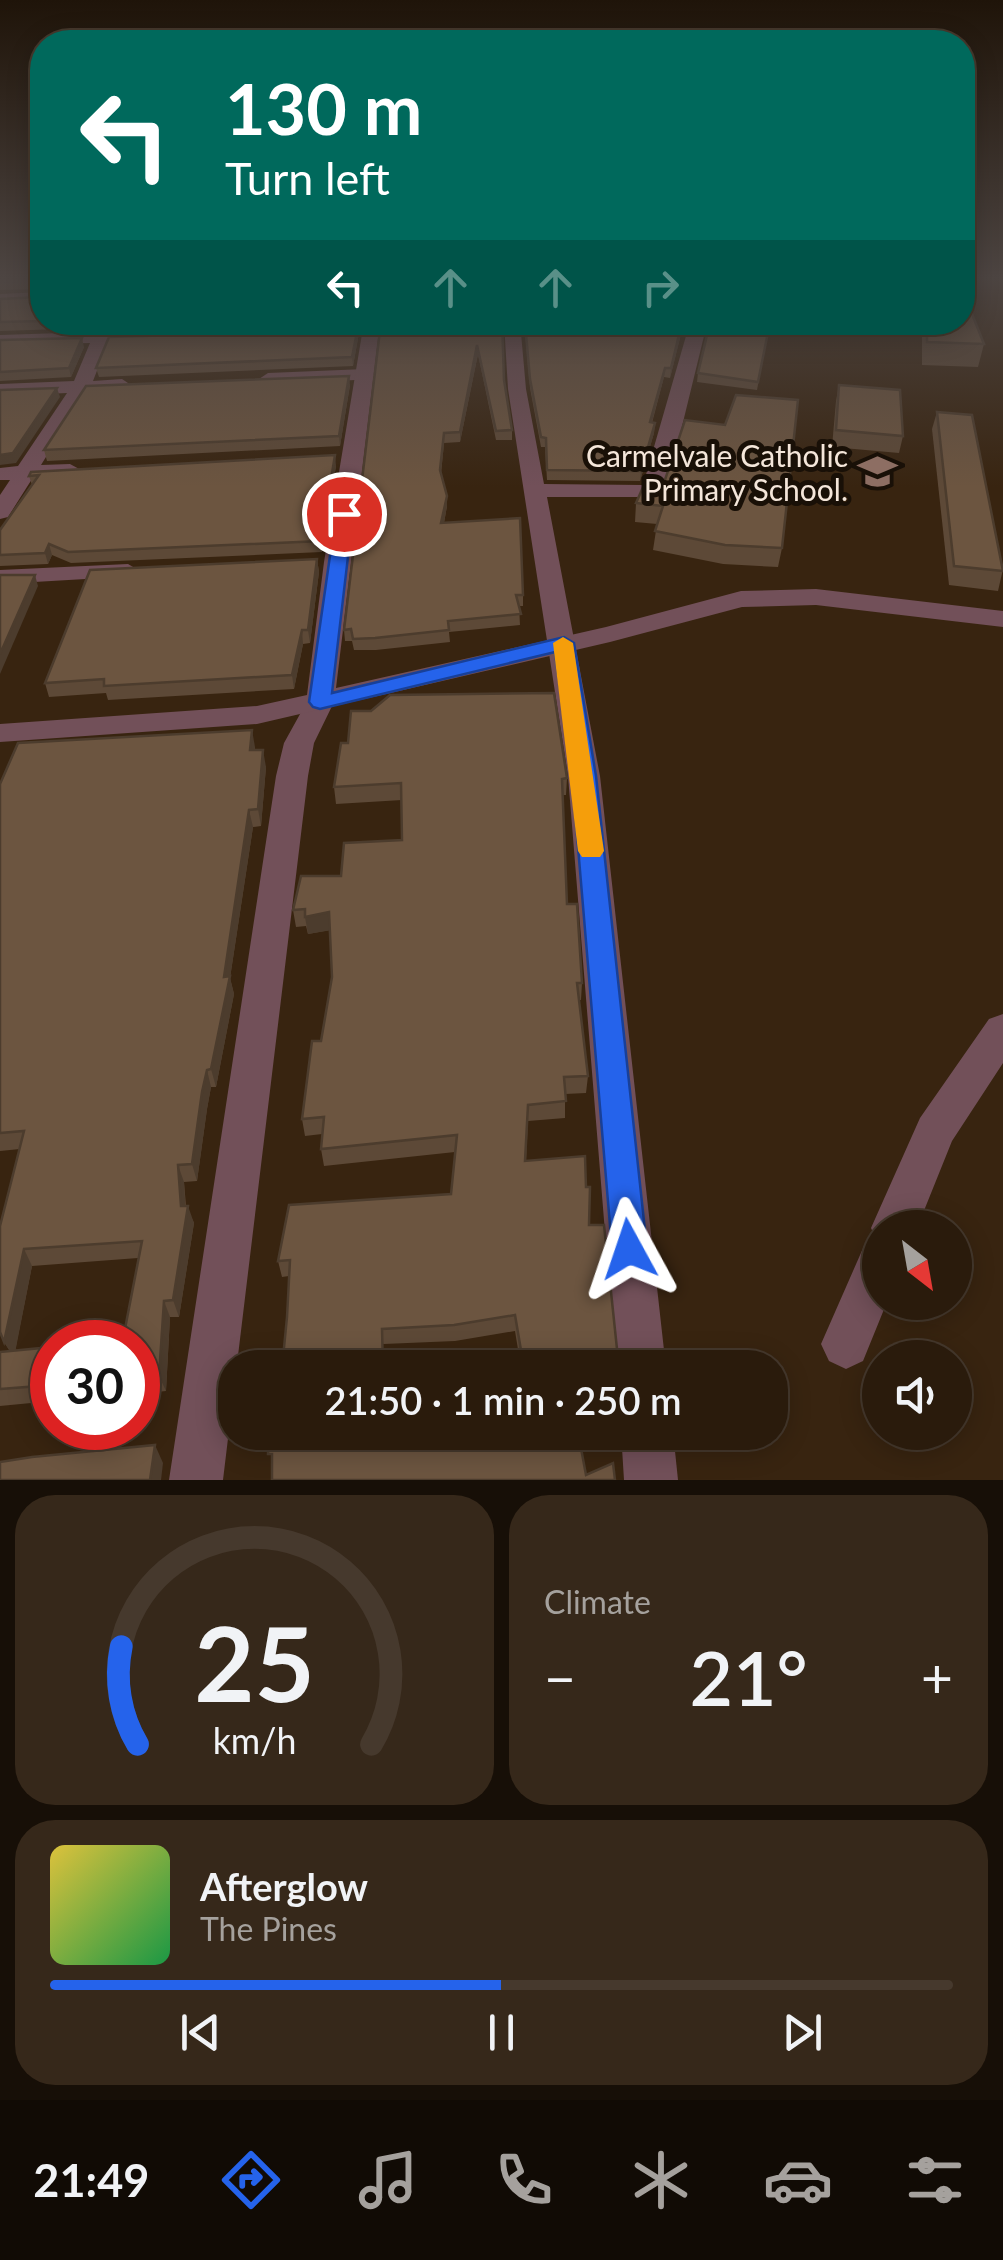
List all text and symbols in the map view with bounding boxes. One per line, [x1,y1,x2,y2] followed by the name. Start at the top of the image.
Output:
[225,66,422,150] text: 130 m
[60,70,190,200] icon: left
[225,151,390,205] text: Turn left
[318,260,373,315] icon: left
[423,260,478,315] icon: ahead
[528,260,583,315] icon: ahead
[633,260,688,315] icon: right
[586,437,848,507] place label: Carmelvale Catholic Primary School.
[857,451,899,493] school or university icon: Carmelvale Catholic Primary School.
[302,472,387,557] pin
[317,487,372,542] icon: arrive
[577,1197,681,1301] position arrow
[862,1210,972,1320] north arrow
[862,1210,972,1450] map controls
[30,1320,160,1450] speed limit sign: 30
[862,1340,972,1450] button: sound
[325,1377,681,1423] text: 21:50 · 1 min · 250 m
[544,1582,651,1621] text: Climate
[194,1599,315,1724] text: 25
[689,1632,808,1722] text: 21°
[544,1644,576,1710] text: −
[921,1644,953,1710] text: +
[213,1719,296,1762] text: km/h
[200,1863,368,1909] text: Afterglow
[200,1909,337,1948] text: The Pines
[173,2005,228,2060] icon: previous
[474,2005,529,2060] icon: pause
[775,2005,830,2060] icon: next
[216,2145,286,2215] icon: directions
[353,2145,423,2215] icon: music
[489,2145,559,2215] icon: phone
[626,2145,696,2215] icon: climate
[763,2145,833,2215] icon: car
[900,2145,970,2215] icon: filters
[33,2153,149,2207] text: 21:49

